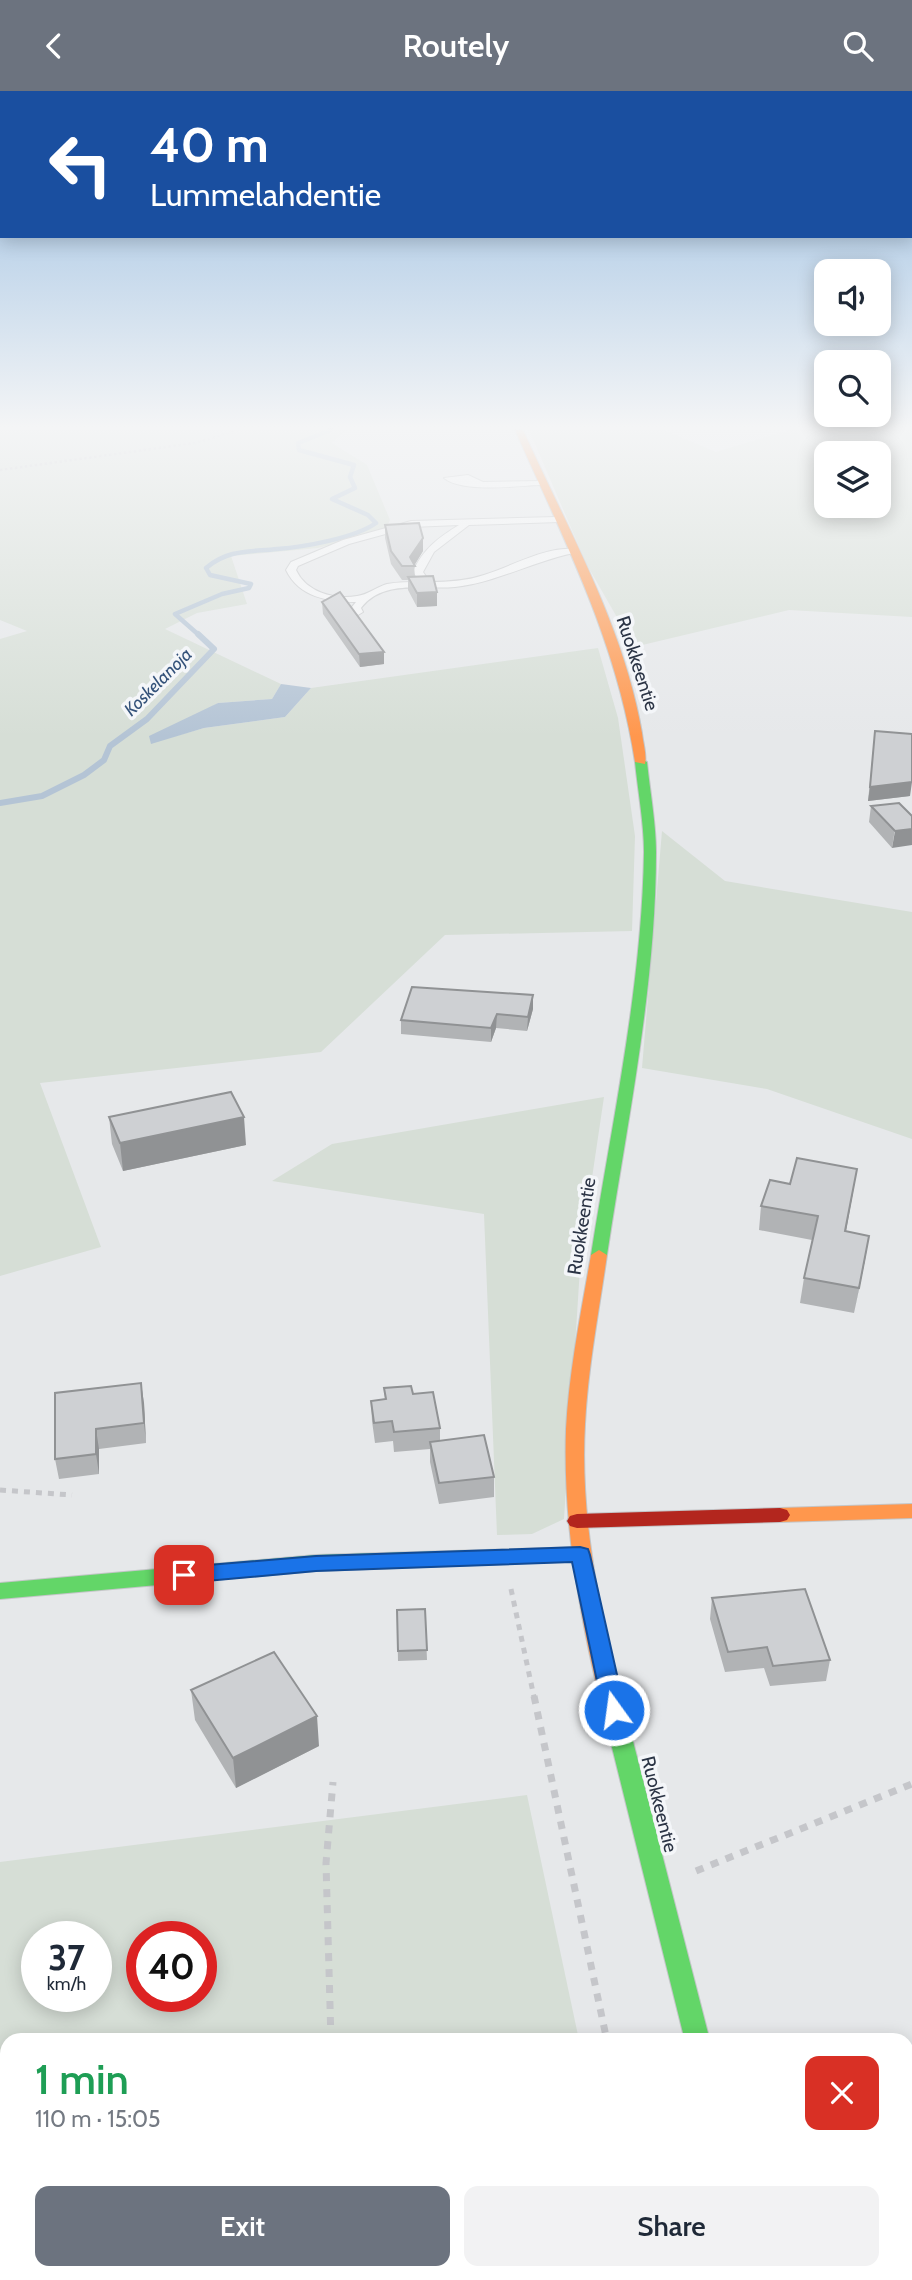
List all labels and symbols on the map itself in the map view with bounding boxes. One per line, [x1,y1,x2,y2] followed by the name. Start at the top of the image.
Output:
[611,613,664,714] street label: Ruokkeentie
[119,643,197,721] water label: Koskelanoja
[562,1175,601,1276] street label: Ruokkeentie
[154,1545,214,1605] pin
[577,1673,651,1747] position arrow
[636,1754,683,1855] street label: Ruokkeentie
[126,1921,217,2012] speed limit sign: 40

